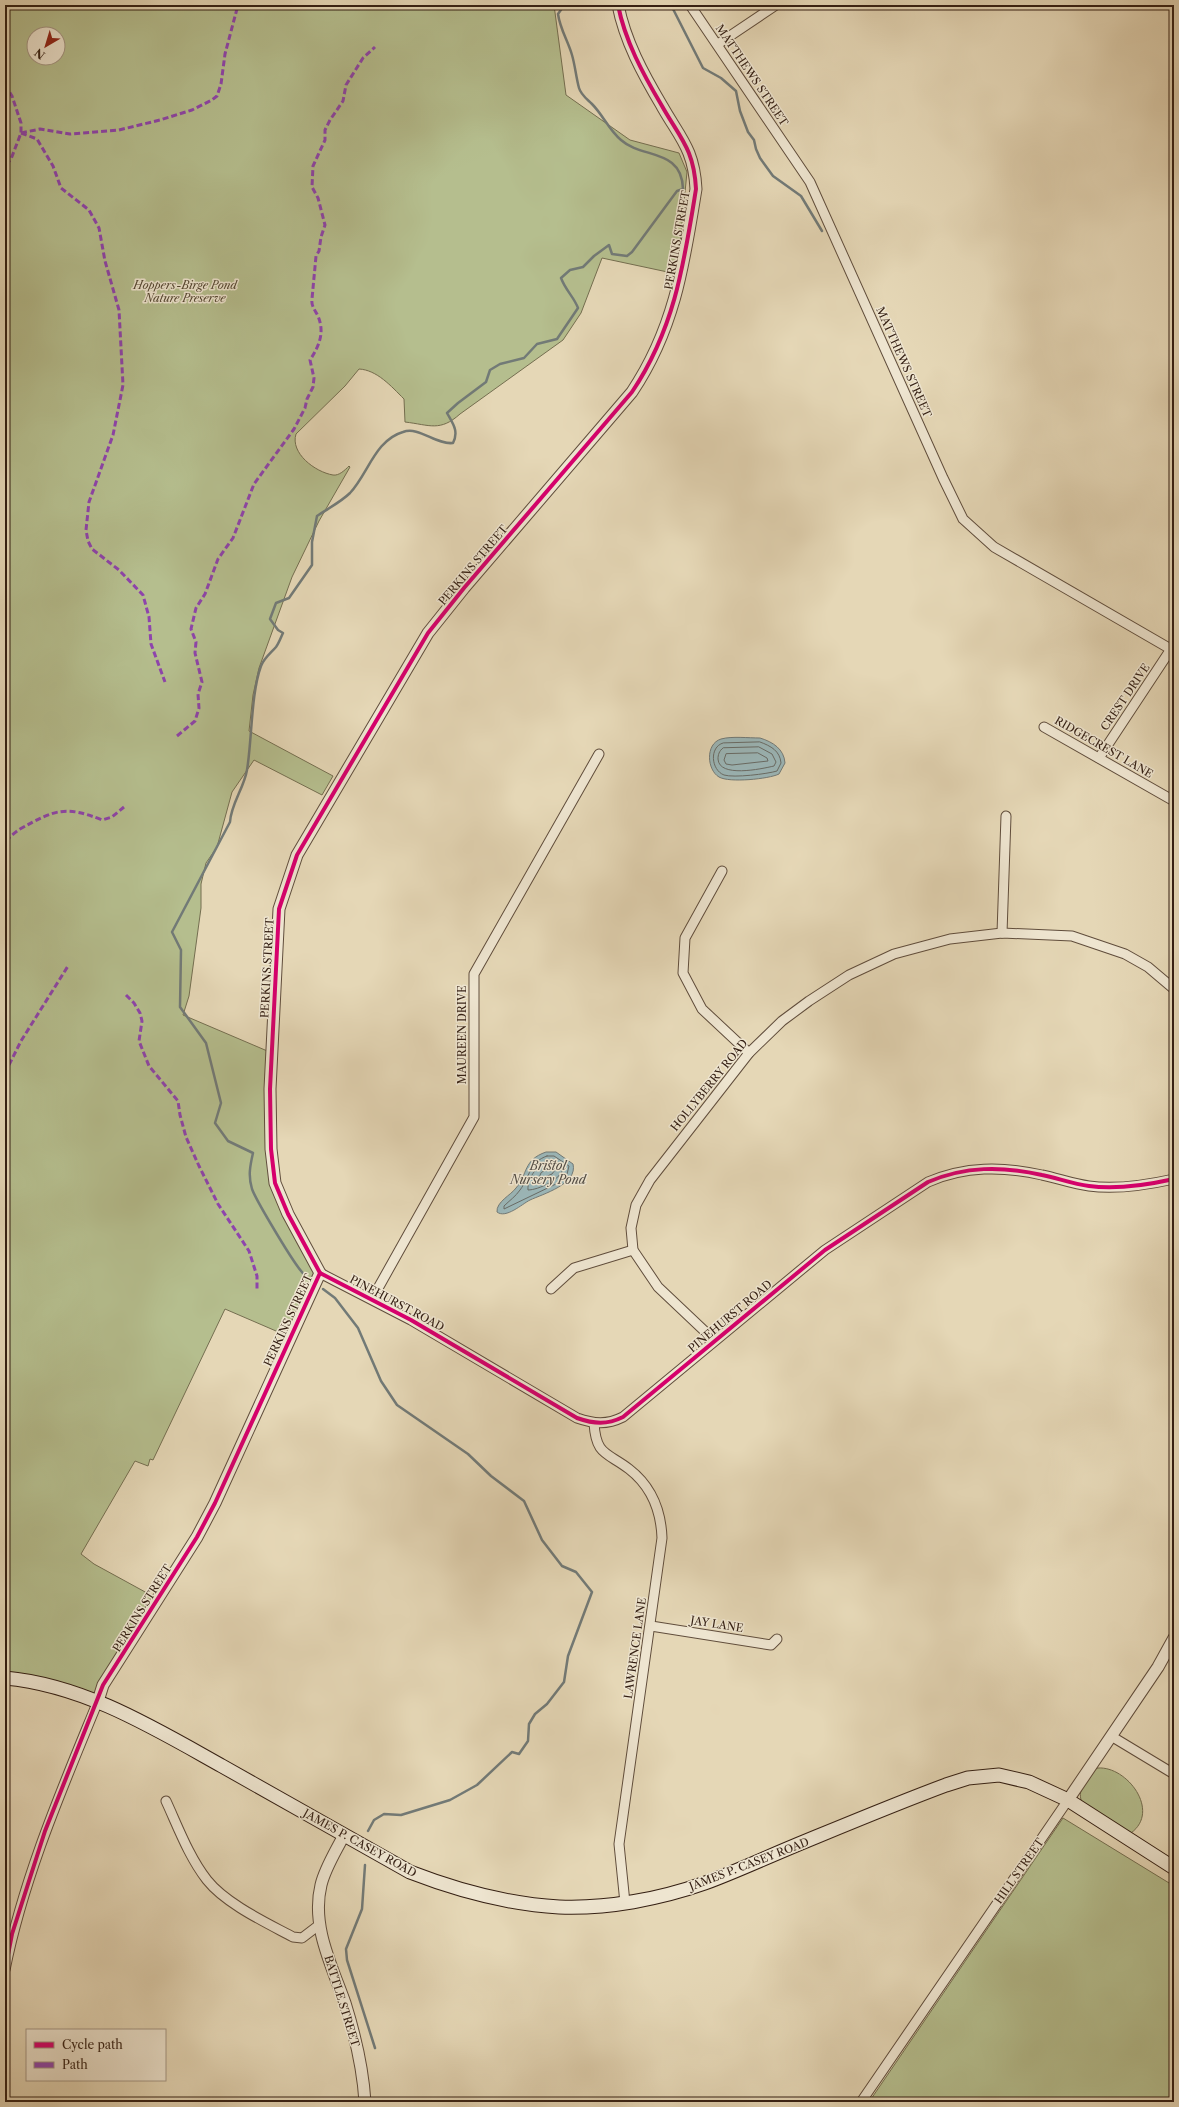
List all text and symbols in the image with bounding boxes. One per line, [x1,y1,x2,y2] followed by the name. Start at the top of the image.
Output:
[713,22,792,129] street label: MATTHEWS STREET
[26,26,66,66] north arrow
[31,45,48,62] text: N
[661,189,693,291] street label: PERKINS STREET
[132,278,238,305] park label: Hoppers-Birge Pond Nature Preserve
[873,305,935,420] street label: MATTHEWS STREET
[435,521,511,608] street label: PERKINS STREET
[1097,660,1153,733] street label: CREST DRIVE
[1052,713,1156,781] street label: RIDGECREST LANE
[257,917,277,1019] street label: PERKINS STREET
[455,985,469,1085] street label: MAUREEN DRIVE
[668,1036,751,1134] street label: HOLLYBERRY ROAD
[509,1158,588,1187] water label: Bristol Nursery Pond
[260,1271,316,1368] street label: PERKINS STREET
[347,1272,447,1334] street label: PINEHURST ROAD
[685,1277,775,1355] street label: PINEHURST ROAD
[109,1561,175,1654] street label: PERKINS STREET
[621,1596,649,1700] street label: LAWRENCE LANE
[687,1613,745,1635] street label: JAY LANE
[299,1805,419,1880] street label: JAMES P. CASEY ROAD
[685,1835,811,1894] street label: JAMES P. CASEY ROAD
[991,1835,1047,1907] street label: HILL STREET
[321,1953,363,2049] street label: BATTLE STREET
[26,2029,166,2081] legend
[62,2037,123,2052] text: Cycle path
[62,2057,88,2072] text: Path

